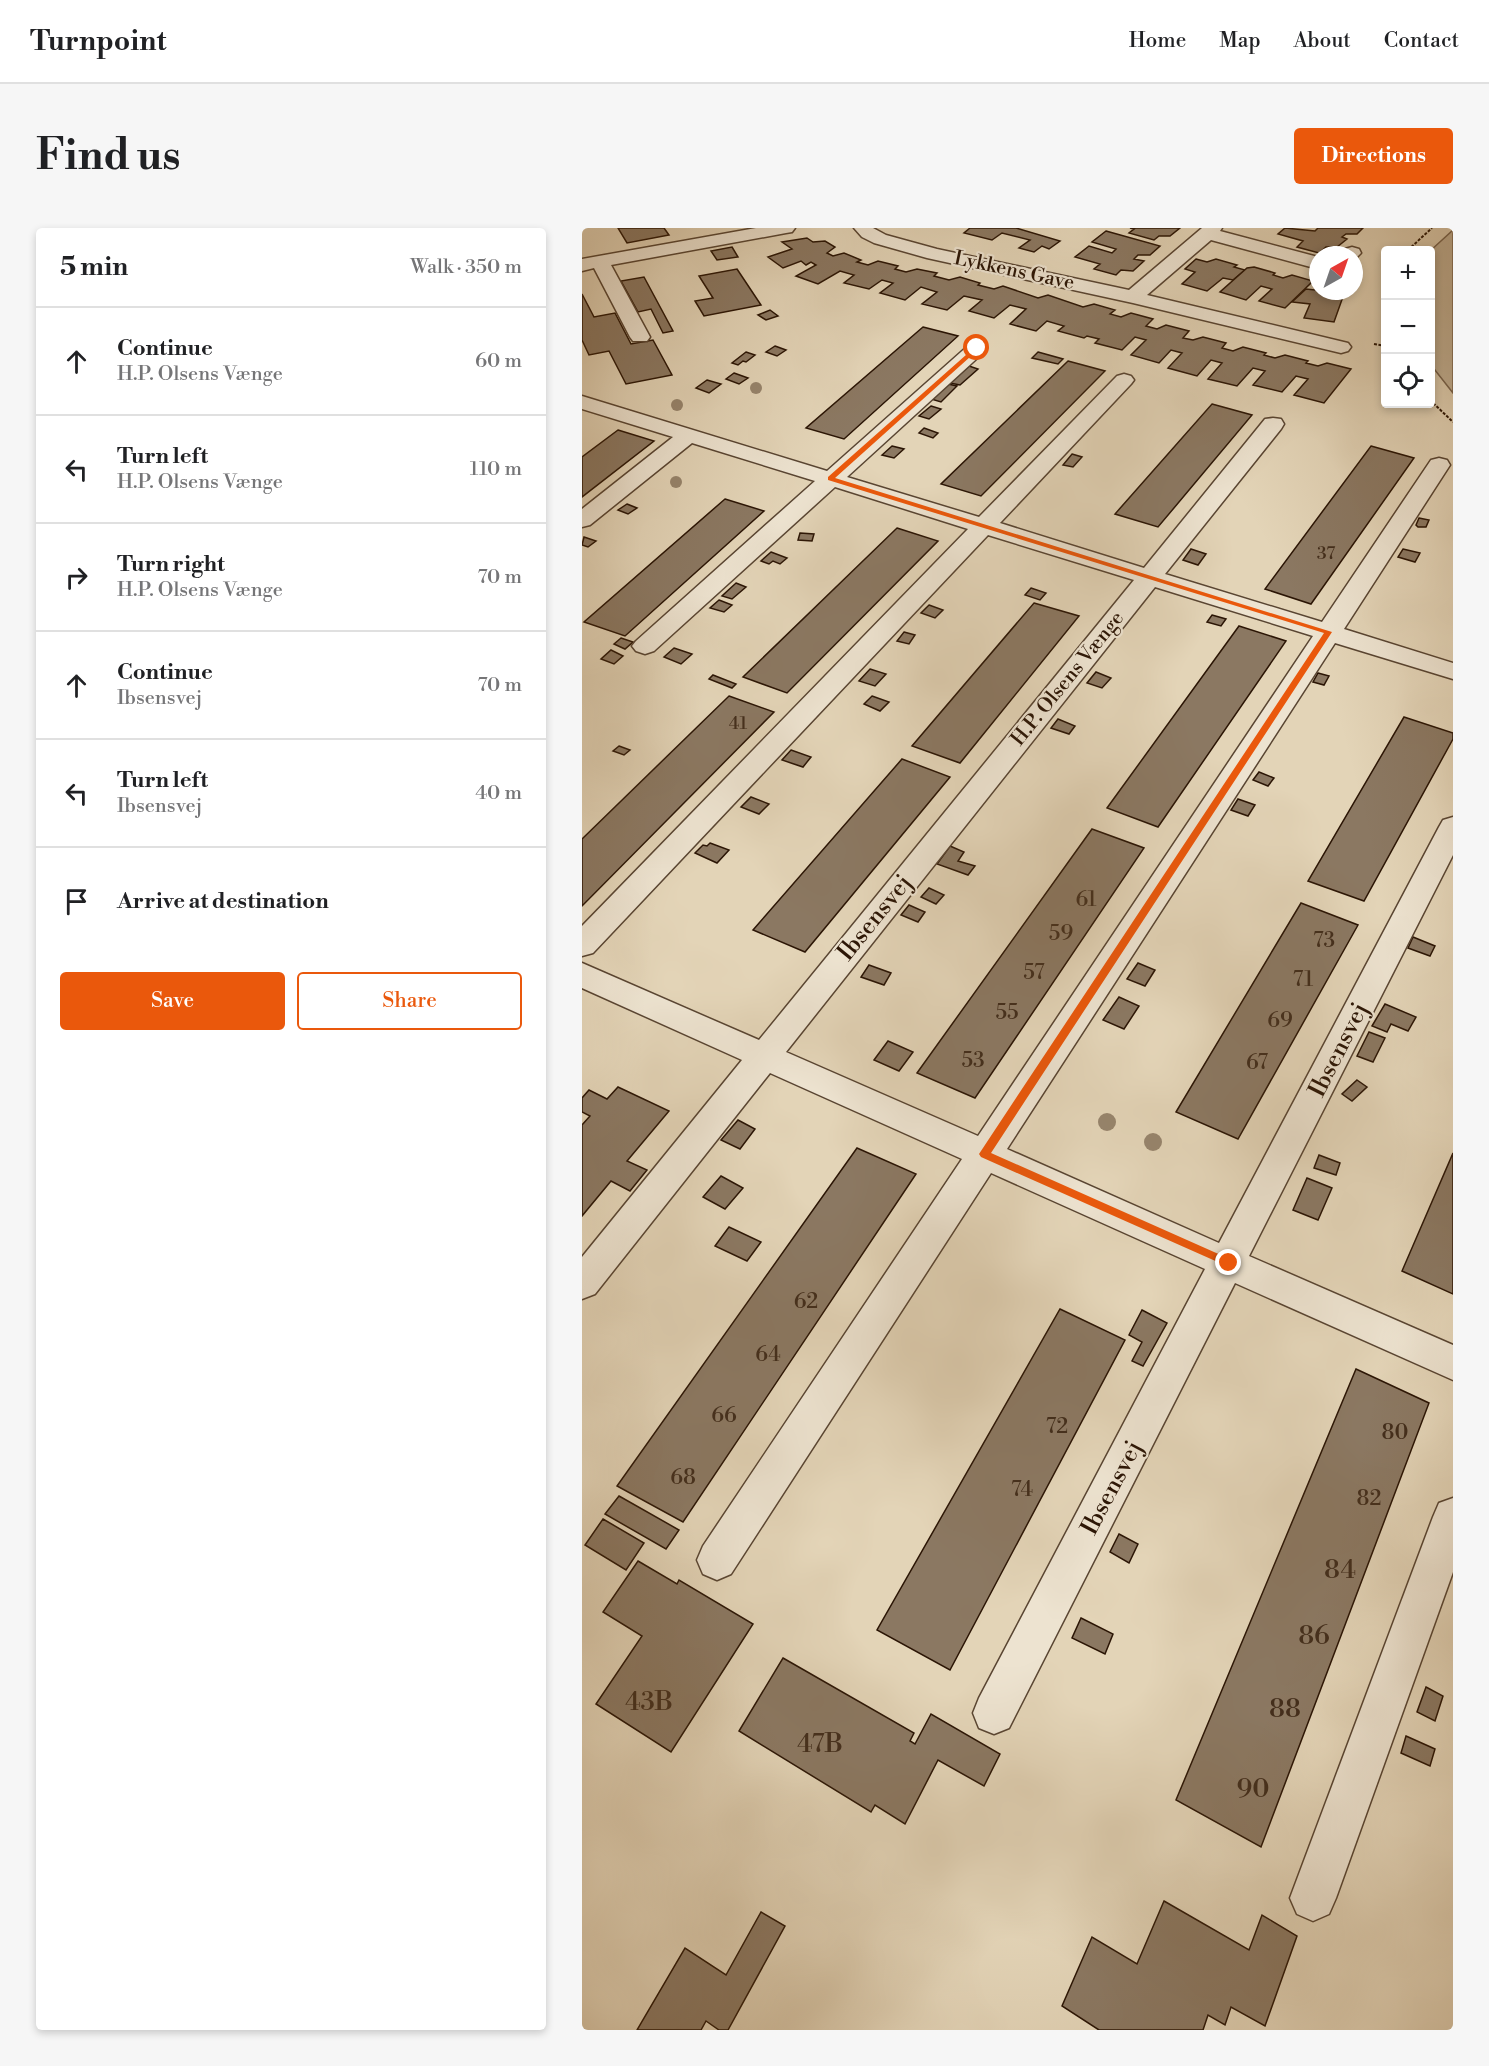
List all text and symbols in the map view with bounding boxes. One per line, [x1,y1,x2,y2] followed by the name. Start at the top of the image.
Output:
[30,24,166,59] text: Turnpoint
[1129,28,1186,54] text: Home
[1219,28,1261,54] text: Map
[1294,28,1351,54] text: About
[1384,28,1459,54] text: Contact
[1294,128,1453,184] button: Directions
[36,130,180,183] text: Find us
[951,246,1077,296] street label: Lykkens Gave
[1309,246,1363,300] north arrow
[1381,246,1435,408] map controls
[1381,246,1435,300] button: +
[60,251,128,283] text: 5 min
[410,255,522,280] text: Walk · 350 m
[1381,300,1435,354] button: −
[963,334,989,360] route start
[117,335,213,362] text: Continue
[60,345,93,378] icon: ahead
[475,349,522,374] text: 60 m
[1381,354,1435,408] button: locate
[117,362,283,387] text: H.P. Olsens Vænge
[117,443,208,470] text: Turn left
[60,453,93,486] icon: left
[470,457,522,482] text: 110 m
[117,470,283,495] text: H.P. Olsens Vænge
[1317,542,1335,565] house number: 37
[117,551,225,578] text: Turn right
[60,561,93,594] icon: right
[478,565,522,590] text: 70 m
[117,578,283,603] text: H.P. Olsens Vænge
[1006,607,1130,751] street label: H.P. Olsens Vænge
[117,659,213,686] text: Continue
[60,669,93,702] icon: ahead
[478,673,522,698] text: 70 m
[117,686,202,711] text: Ibsensvej
[729,712,747,735] house number: 41
[117,767,208,794] text: Turn left
[60,777,93,810] icon: left
[475,781,522,806] text: 40 m
[117,794,202,819] text: Ibsensvej
[831,869,919,967] street label: Ibsensvej
[60,885,93,918] icon: arrive
[1075,887,1097,913] house number: 61
[117,888,329,915] text: Arrive at destination
[1049,921,1073,947] house number: 59
[1313,928,1335,954] house number: 73
[1023,960,1045,986] house number: 57
[1293,967,1313,993] house number: 71
[60,972,285,1030] button: Save
[297,972,522,1030] button: Share
[1302,998,1376,1102] street label: Ibsensvej
[995,1000,1019,1026] house number: 55
[1267,1008,1293,1034] house number: 69
[961,1048,985,1074] house number: 53
[1246,1050,1269,1076] house number: 67
[1215,1249,1241,1275] route end
[794,1289,818,1315] house number: 62
[755,1342,781,1368] house number: 64
[711,1403,737,1429] house number: 66
[1046,1414,1068,1440] house number: 72
[1382,1420,1408,1446] house number: 80
[1075,1436,1149,1540] street label: Ibsensvej
[670,1465,696,1491] house number: 68
[1011,1477,1033,1503] house number: 74
[1357,1486,1381,1512] house number: 82
[1324,1554,1356,1586] house number: 84
[1298,1620,1330,1652] house number: 86
[625,1686,673,1718] house number: 43B
[1269,1693,1301,1725] house number: 88
[797,1728,843,1760] house number: 47B
[1237,1773,1270,1805] house number: 90

